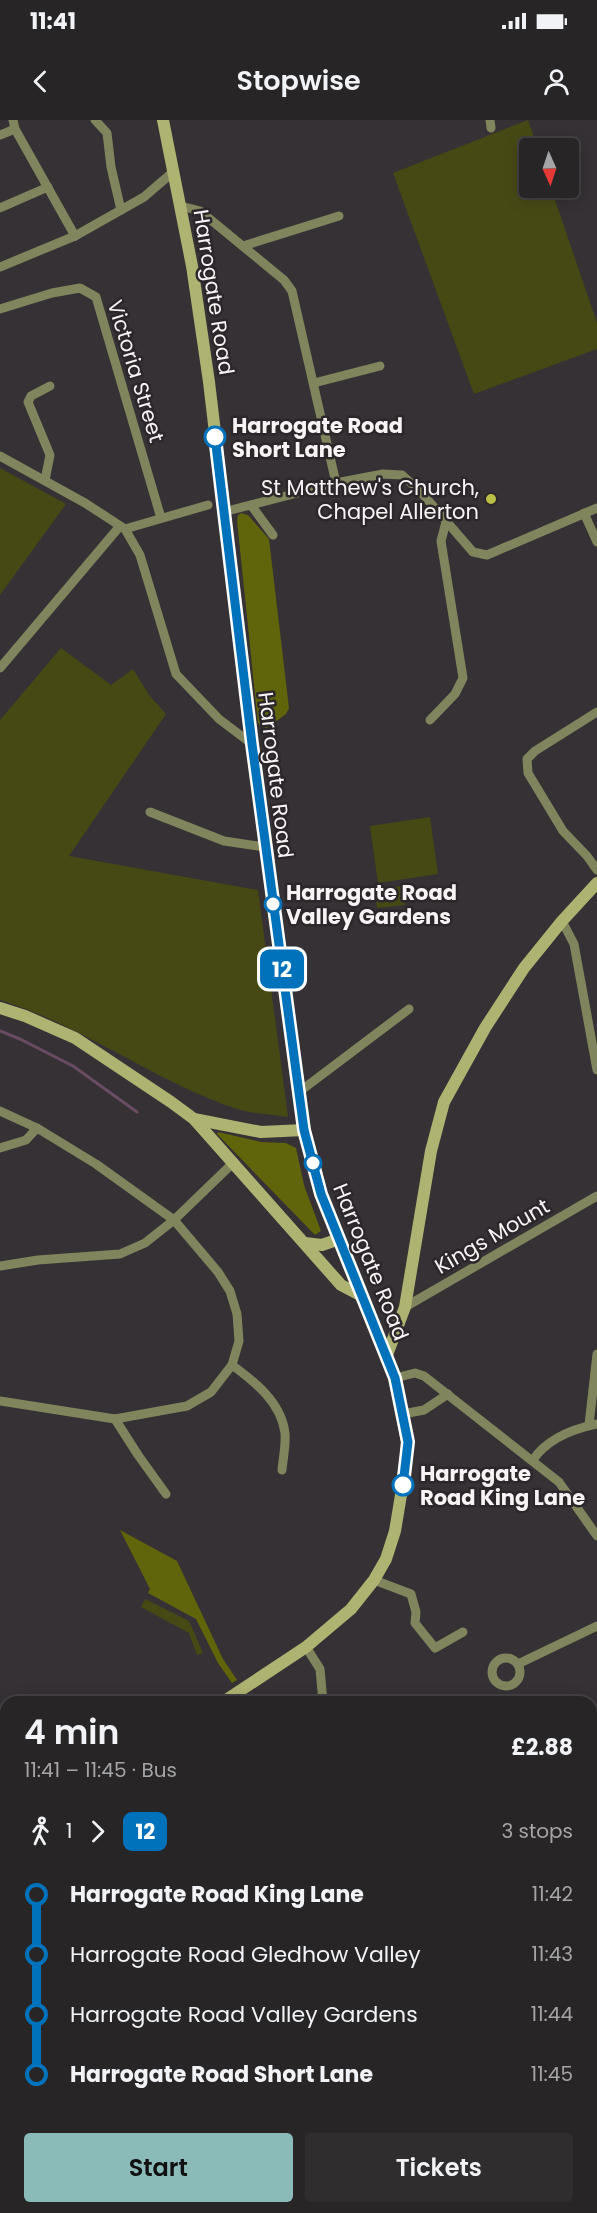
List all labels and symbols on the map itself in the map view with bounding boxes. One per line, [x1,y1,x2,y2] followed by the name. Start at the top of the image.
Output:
[519,138,579,198] north arrow
[187,207,241,377] street label: Harrogate Road
[101,296,171,446] street label: Victoria Street
[232,411,403,464] place label: Harrogate Road Short Lane
[204,426,226,448] marker: Harrogate Road Short Lane
[261,473,479,526] place label: St Matthew's Church, Chapel Allerton
[484,492,498,506] marker: St Matthew's Church, Chapel Allerton
[251,690,301,860] street label: Harrogate Road
[286,878,457,931] place label: Harrogate Road Valley Gardens
[264,895,282,913] marker: Harrogate Road Valley Gardens
[255,950,309,988] line badge: 12
[304,1154,322,1172] unlabelled marker
[326,1179,416,1345] street label: Harrogate Road
[429,1191,555,1281] street label: Kings Mount
[420,1459,585,1512] place label: Harrogate Road King Lane
[392,1474,414,1496] marker: Harrogate Road King Lane

